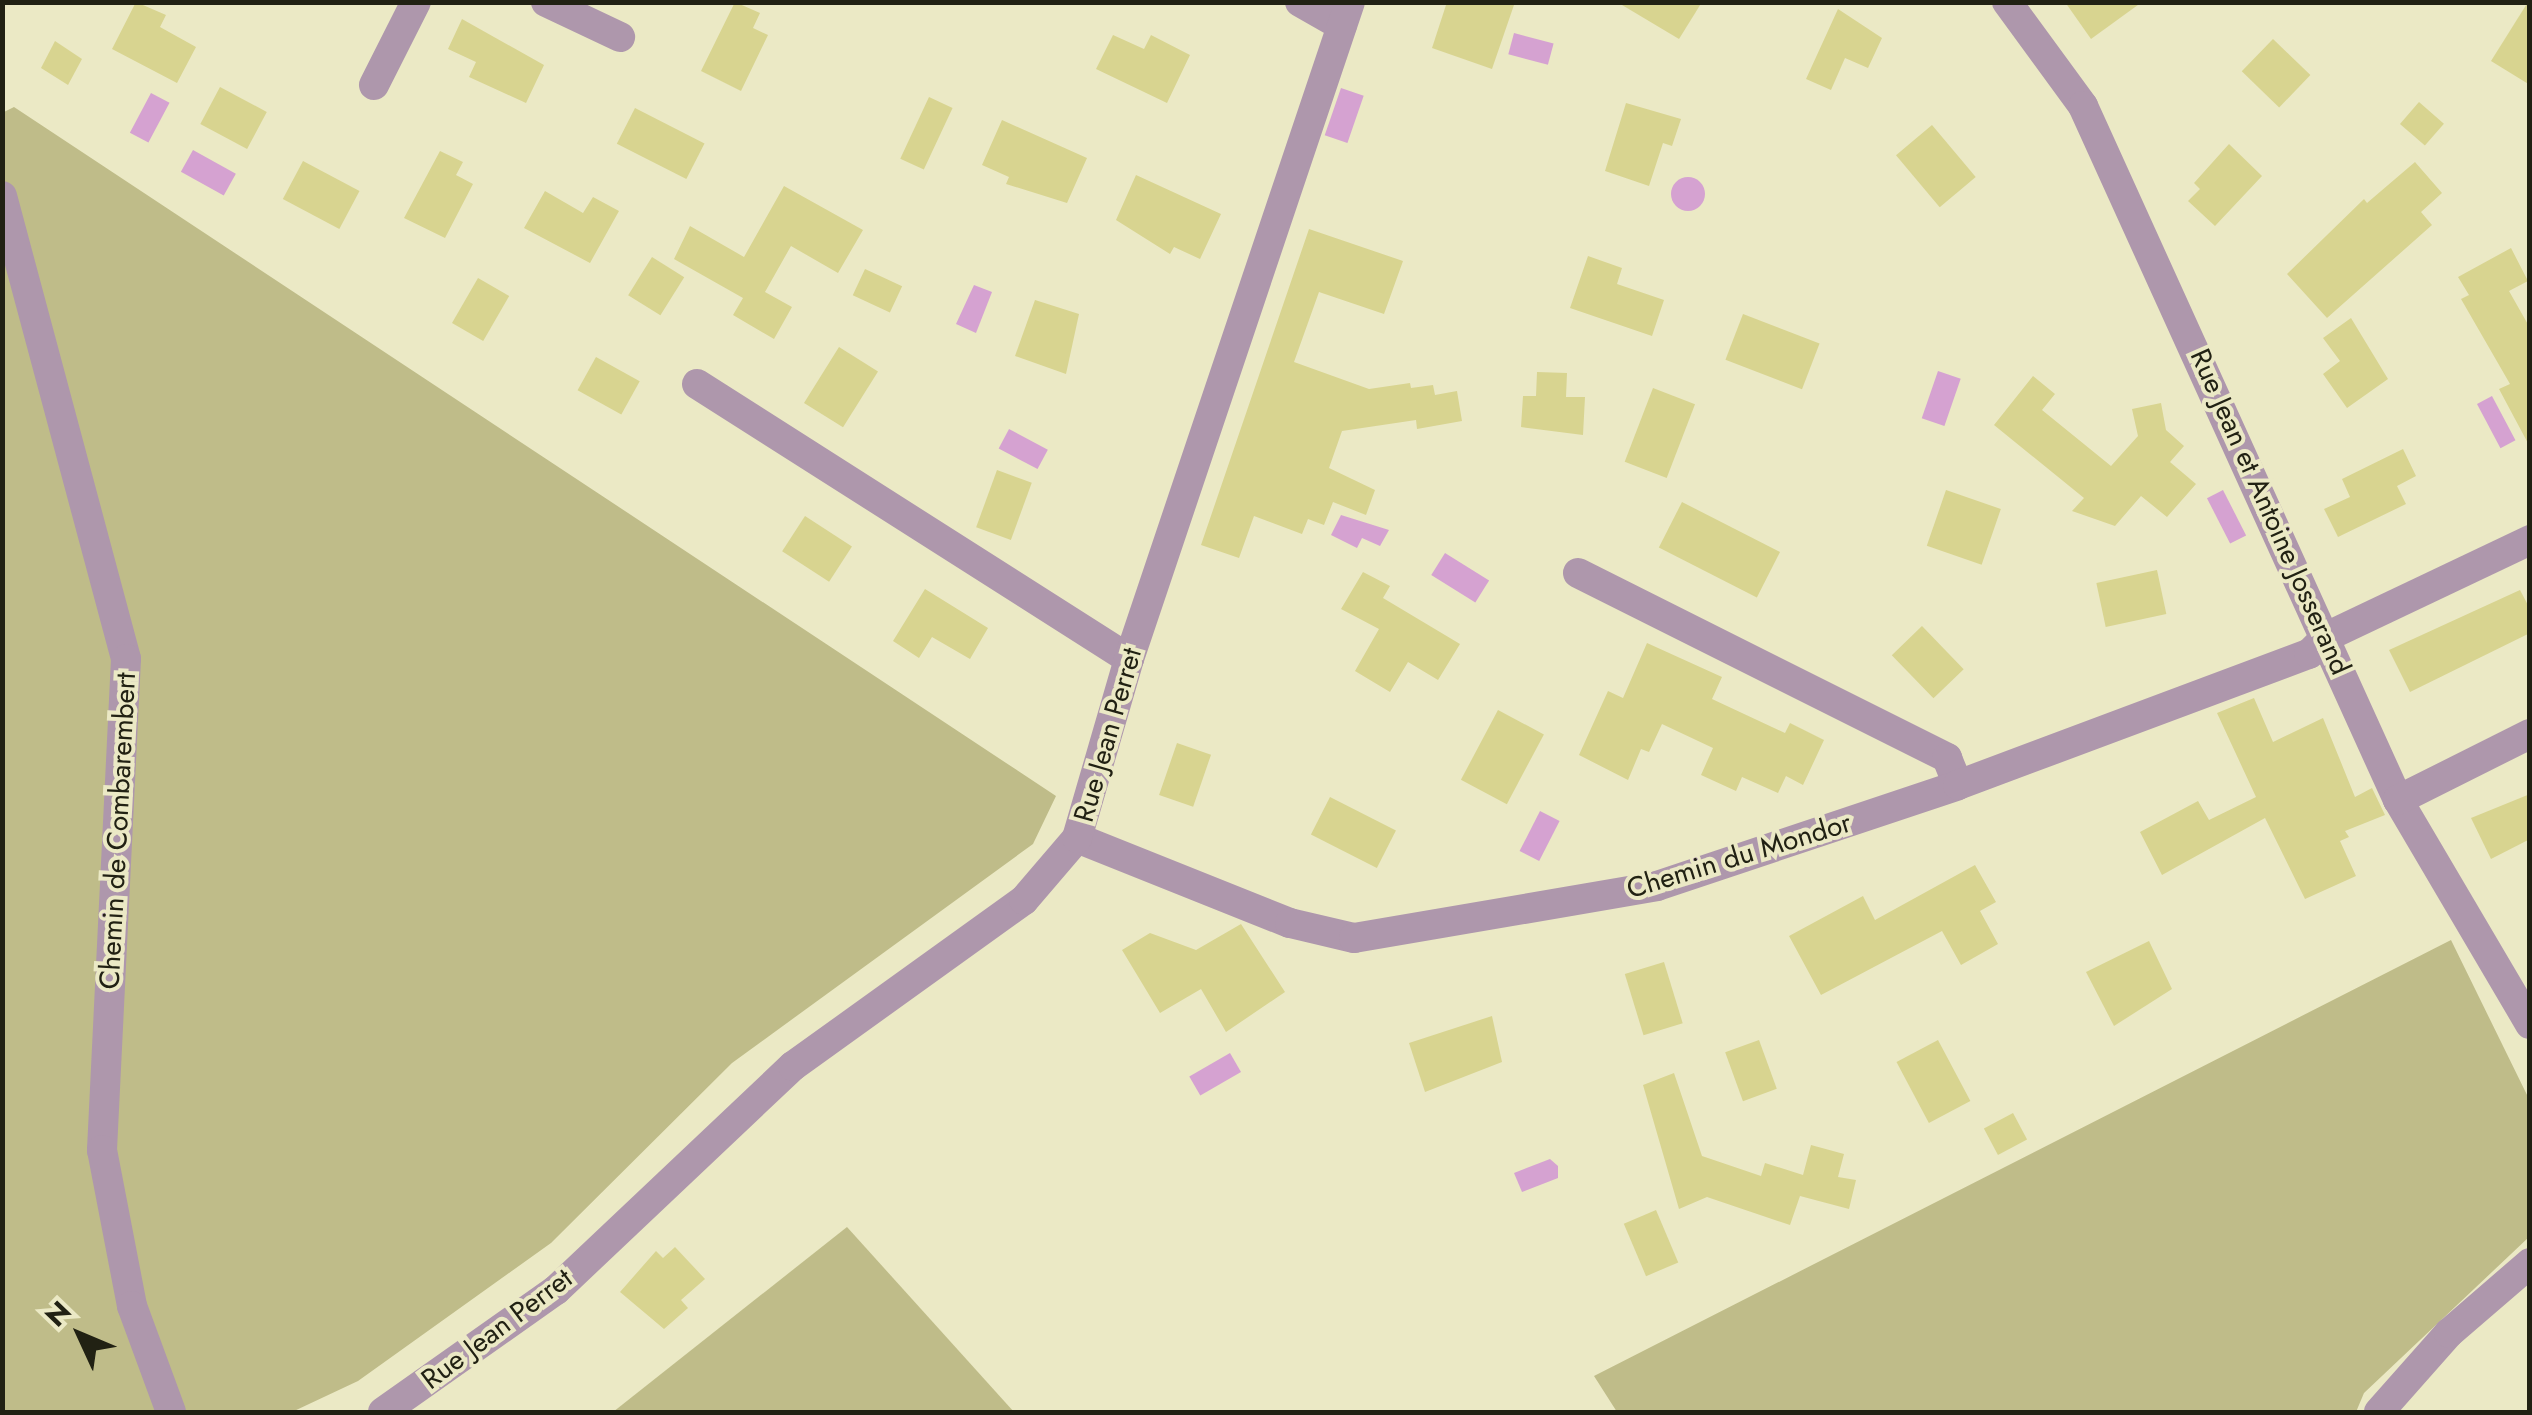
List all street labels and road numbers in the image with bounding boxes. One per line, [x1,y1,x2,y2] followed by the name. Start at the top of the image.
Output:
[2183,344,2357,680] street label: Rue Jean et Antoine Josserand
[1067,644,1149,826] street label: Rue Jean Perret
[93,672,143,990] street label: Chemin de Combarembert
[1623,806,1855,906] street label: Chemin du Mondor
[415,1261,579,1397] street label: Rue Jean Perret

